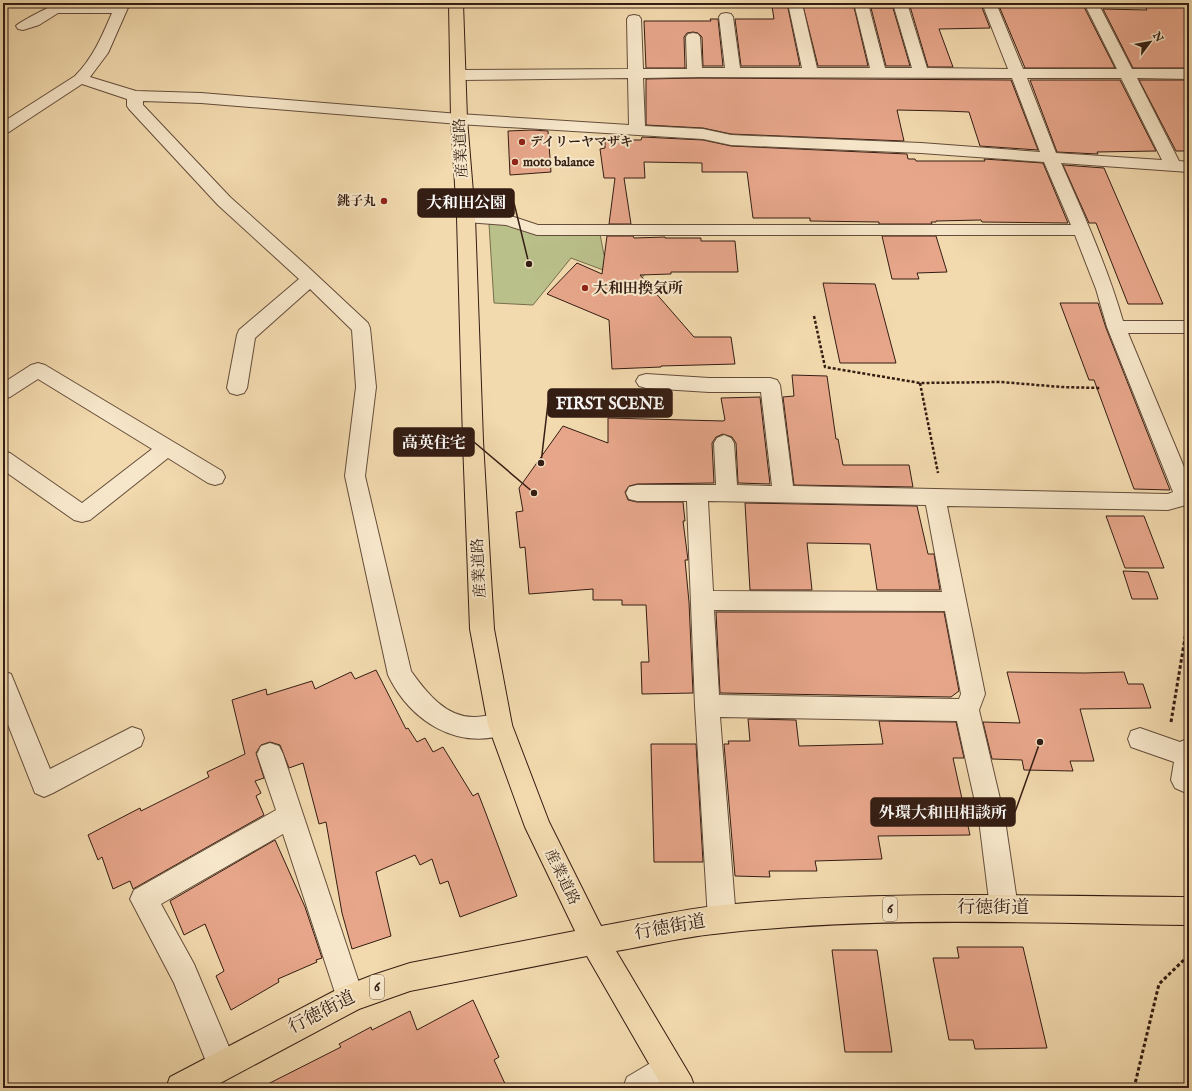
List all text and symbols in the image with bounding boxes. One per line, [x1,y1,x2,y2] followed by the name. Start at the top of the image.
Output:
[1130,22,1170,62] north arrow
[1149,29,1166,45] text: N
[450,118,472,178] street label: 産業道路
[530,134,633,151] place label: デイリーヤマザキ
[517,137,527,147] marker: デイリーヤマザキ
[523,154,595,171] place label: moto balance
[510,157,520,167] marker: moto balance
[418,189,514,217] callout: 大和田公園
[337,193,376,210] place label: 銚子丸
[426,194,506,214] text: 大和田公園
[379,196,389,206] marker: 銚子丸
[593,279,683,298] place label: 大和田換気所
[580,283,590,293] marker: 大和田換気所
[548,389,672,417] callout: FIRST SCENE
[556,395,664,415] text: FIRST SCENE
[394,428,474,456] callout: 高英住宅
[402,434,466,454] text: 高英住宅
[468,538,490,598] street label: 産業道路
[871,798,1015,826] callout: 外環大和田相談所
[879,804,1007,824] text: 外環大和田相談所
[540,846,584,908] street label: 産業道路
[883,897,897,921] road number: 6
[957,897,1029,920] street label: 行徳街道
[633,910,707,946] street label: 行徳街道
[370,975,384,999] road number: 6
[285,986,359,1040] street label: 行徳街道

